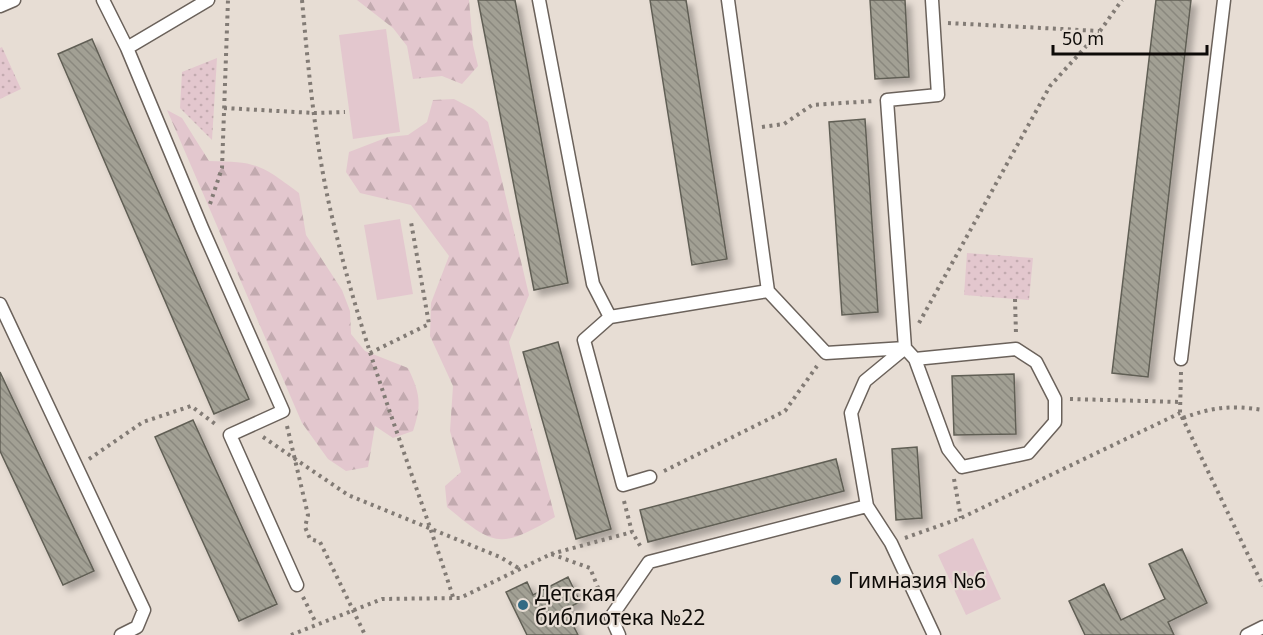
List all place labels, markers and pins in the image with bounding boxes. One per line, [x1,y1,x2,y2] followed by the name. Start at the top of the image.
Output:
[848,566,986,594] place label: Гимназия №6
[829,573,843,587] marker: Гимназия №6
[535,579,705,631] place label: Детская библиотека №22
[516,598,530,612] marker: Детская библиотека №22

